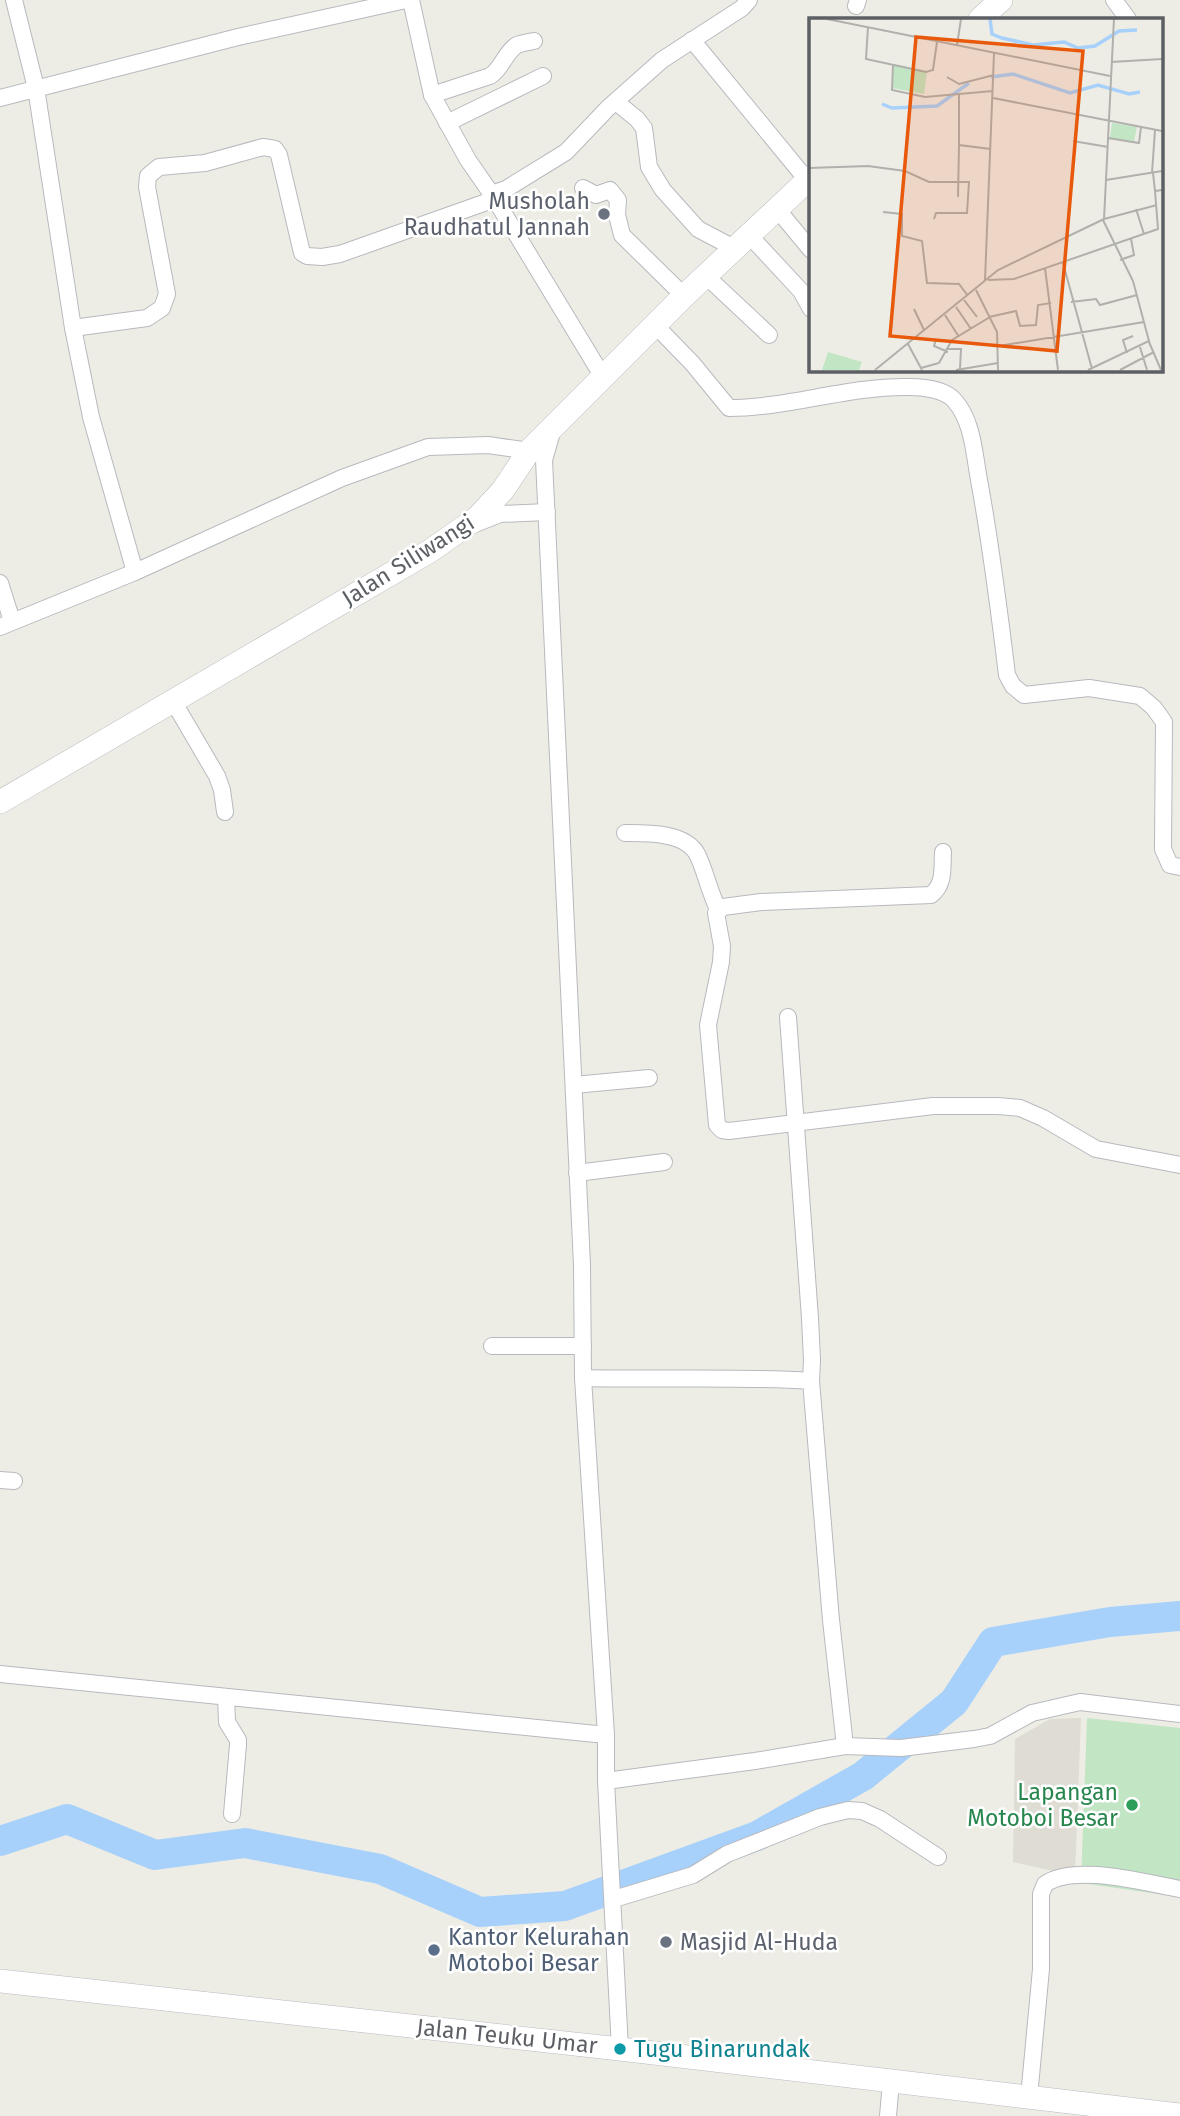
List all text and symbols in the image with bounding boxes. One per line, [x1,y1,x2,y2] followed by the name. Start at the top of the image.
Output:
[809,18,1162,371] inset map
[404,187,590,241] place label: Musholah Raudhatul Jannah
[596,206,612,222] marker: Musholah Raudhatul Jannah
[337,508,479,612] street label: Jalan Siliwangi
[967,1778,1118,1832] place label: Lapangan Motoboi Besar
[1124,1797,1140,1813] marker: Lapangan Motoboi Besar
[448,1923,630,1977] place label: Kantor Kelurahan Motoboi Besar
[680,1928,838,1956] place label: Masjid Al-Huda
[658,1934,674,1950] marker: Masjid Al-Huda
[426,1942,442,1958] marker: Kantor Kelurahan Motoboi Besar
[415,2013,599,2059] street label: Jalan Teuku Umar
[634,2035,810,2063] place label: Tugu Binarundak
[612,2041,628,2057] marker: Tugu Binarundak

